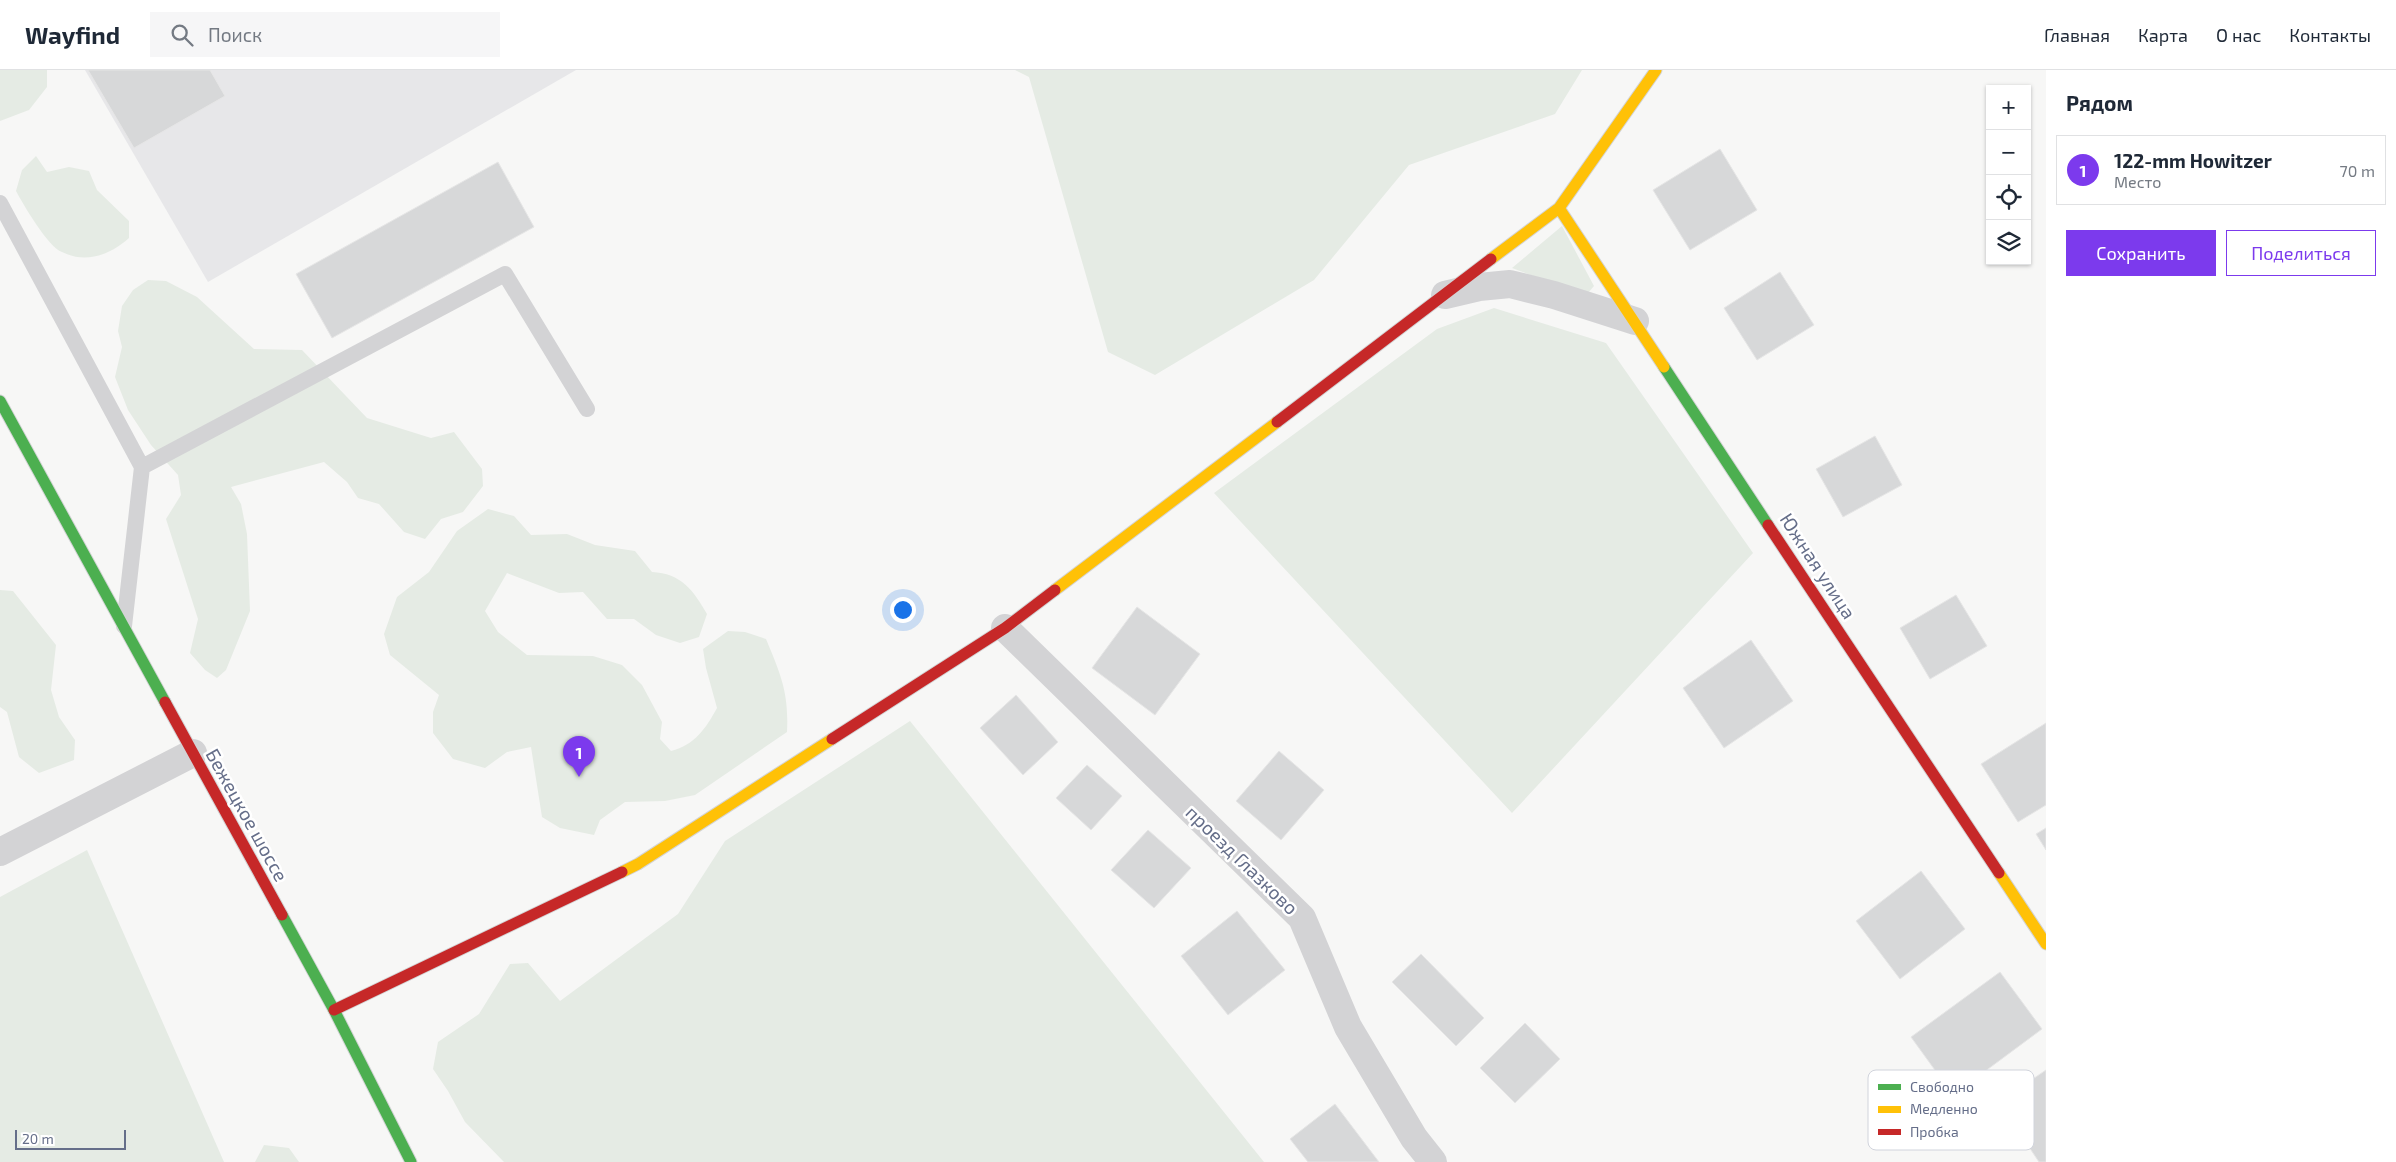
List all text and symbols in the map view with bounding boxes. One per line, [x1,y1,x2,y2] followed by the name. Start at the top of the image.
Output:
[150,12,500,57] search box
[25,20,120,49] text: Wayfind
[168,21,196,49] icon: search
[208,23,262,46] text: Поиск
[2044,24,2110,46] text: Главная
[2138,24,2188,46] text: Карта
[2216,24,2261,46] text: О нас
[2289,24,2371,46] text: Контакты
[1986,85,2031,265] map controls
[1986,85,2031,130] button: +
[2066,90,2133,115] text: Рядом
[1986,130,2031,175] button: −
[2114,149,2272,172] text: 122-mm Howitzer
[2080,161,2086,180] text: 1
[2340,161,2375,180] text: 70 m
[2114,172,2161,191] text: Место
[1986,175,2031,220] button: locate
[1986,220,2031,265] button: layers
[2066,230,2216,276] button: Сохранить
[2226,230,2376,276] button: Поделиться
[1775,508,1861,624] street label: Южная улица
[890,597,916,623] your location
[563,736,595,777] pin: 1
[201,744,293,885] street label: Бежецкое шоссе
[1182,800,1303,919] street label: проезд Глазково
[1868,1070,2034,1150] legend
[1910,1078,1974,1095] text: Свободно
[1910,1100,1978,1117] text: Медленно
[1910,1123,1959,1140] text: Пробка
[15,1127,126,1150] scale bar
[22,1130,54,1147] text: 20 m

